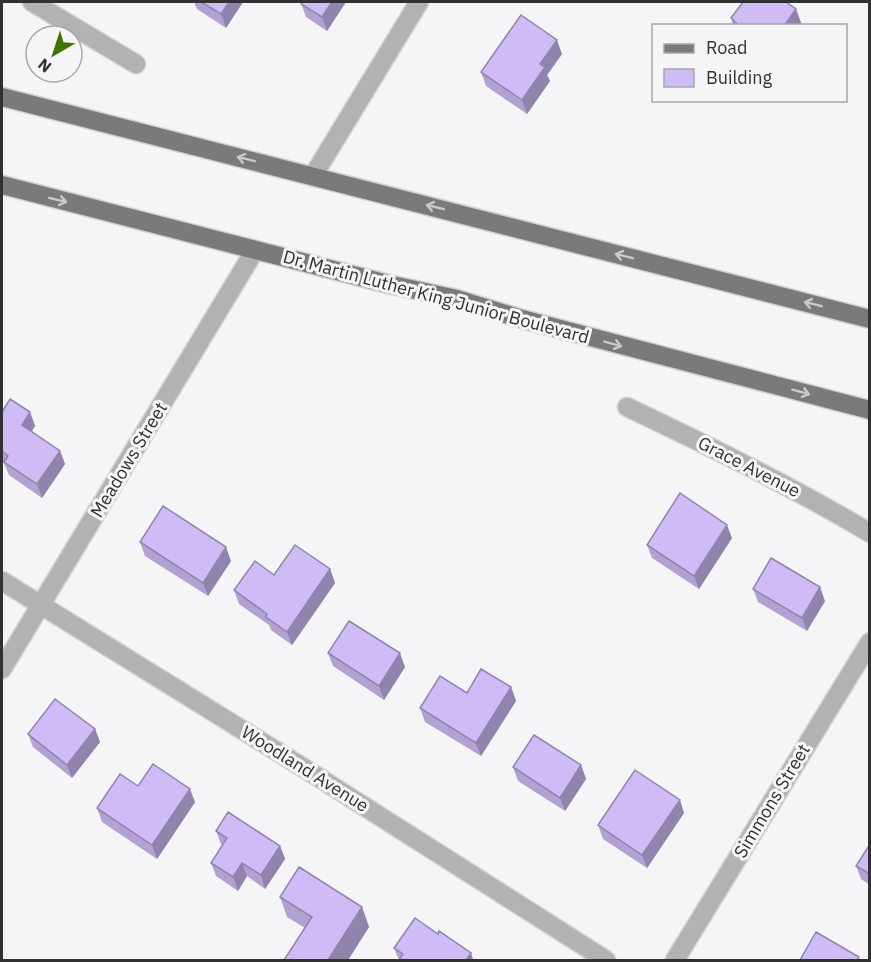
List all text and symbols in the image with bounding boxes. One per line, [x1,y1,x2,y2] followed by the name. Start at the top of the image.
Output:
[24,24,84,84] north arrow
[652,24,847,102] legend
[706,36,747,59] text: Road
[34,54,55,77] text: N
[706,66,773,89] text: Building
[237,153,256,164] one-way arrow
[48,194,67,206] one-way arrow
[426,201,445,213] one-way arrow
[281,245,592,348] street label: Dr. Martin Luther King Junior Boulevard
[615,249,634,261] one-way arrow
[804,298,823,309] one-way arrow
[603,338,622,350] one-way arrow
[792,387,811,399] one-way arrow
[85,398,172,522] street label: Meadows Street
[694,431,804,502] street label: Grace Avenue
[237,720,373,817] street label: Woodland Avenue
[728,739,815,862] street label: Simmons Street

